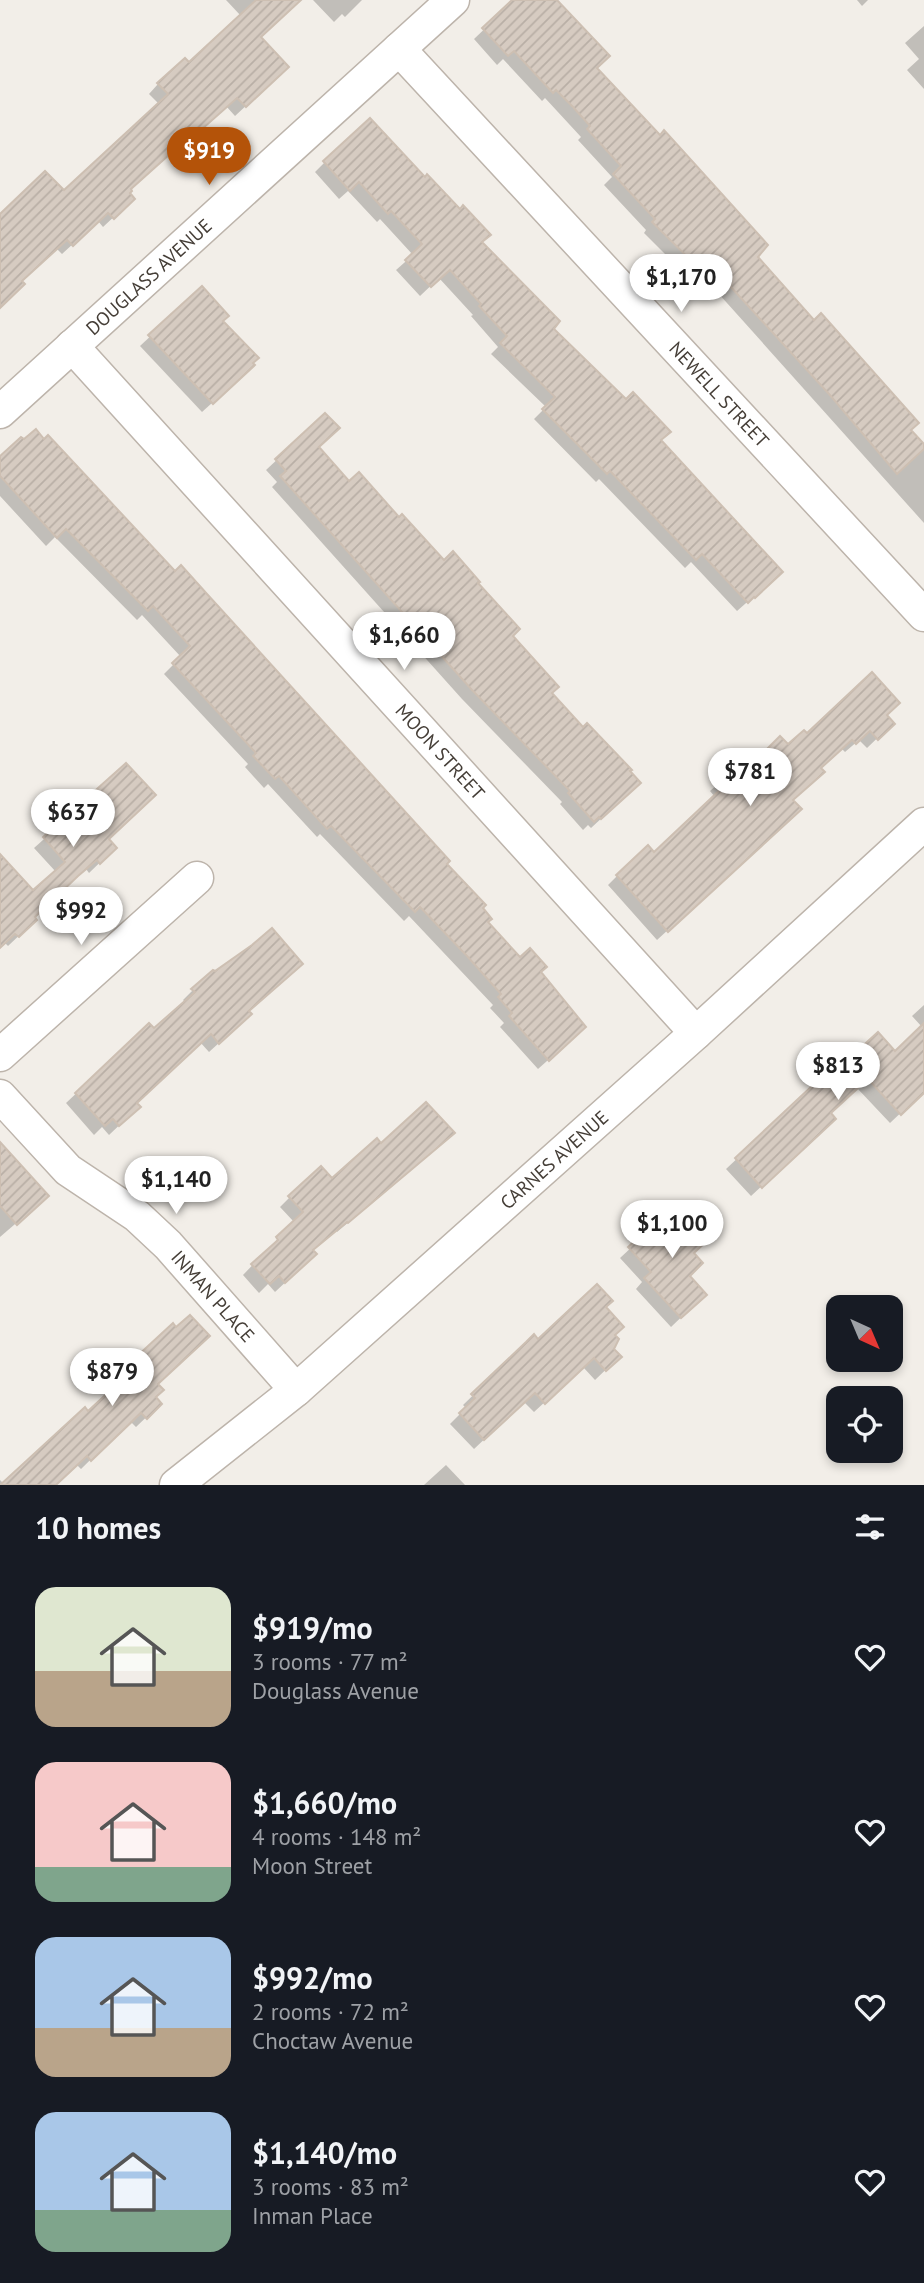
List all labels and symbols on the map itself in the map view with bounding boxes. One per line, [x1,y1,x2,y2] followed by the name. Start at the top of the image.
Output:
[168,128,250,187] pin: $919
[81,213,217,340] street label: DOUGLASS AVENUE
[624,254,738,314] pin: $1,170
[664,336,775,453] street label: NEWELL STREET
[347,612,461,672] pin: $1,660
[391,699,491,805] street label: MOON STREET
[709,748,791,808] pin: $781
[32,790,114,849] pin: $637
[40,888,122,947] pin: $992
[797,1042,879,1102] pin: $813
[495,1105,613,1214] street label: CARNES AVENUE
[119,1156,233,1216] pin: $1,140
[615,1200,729,1260] pin: $1,100
[166,1245,260,1347] street label: INMAN PLACE
[826,1295,903,1372] north arrow
[71,1348,153,1408] pin: $879

